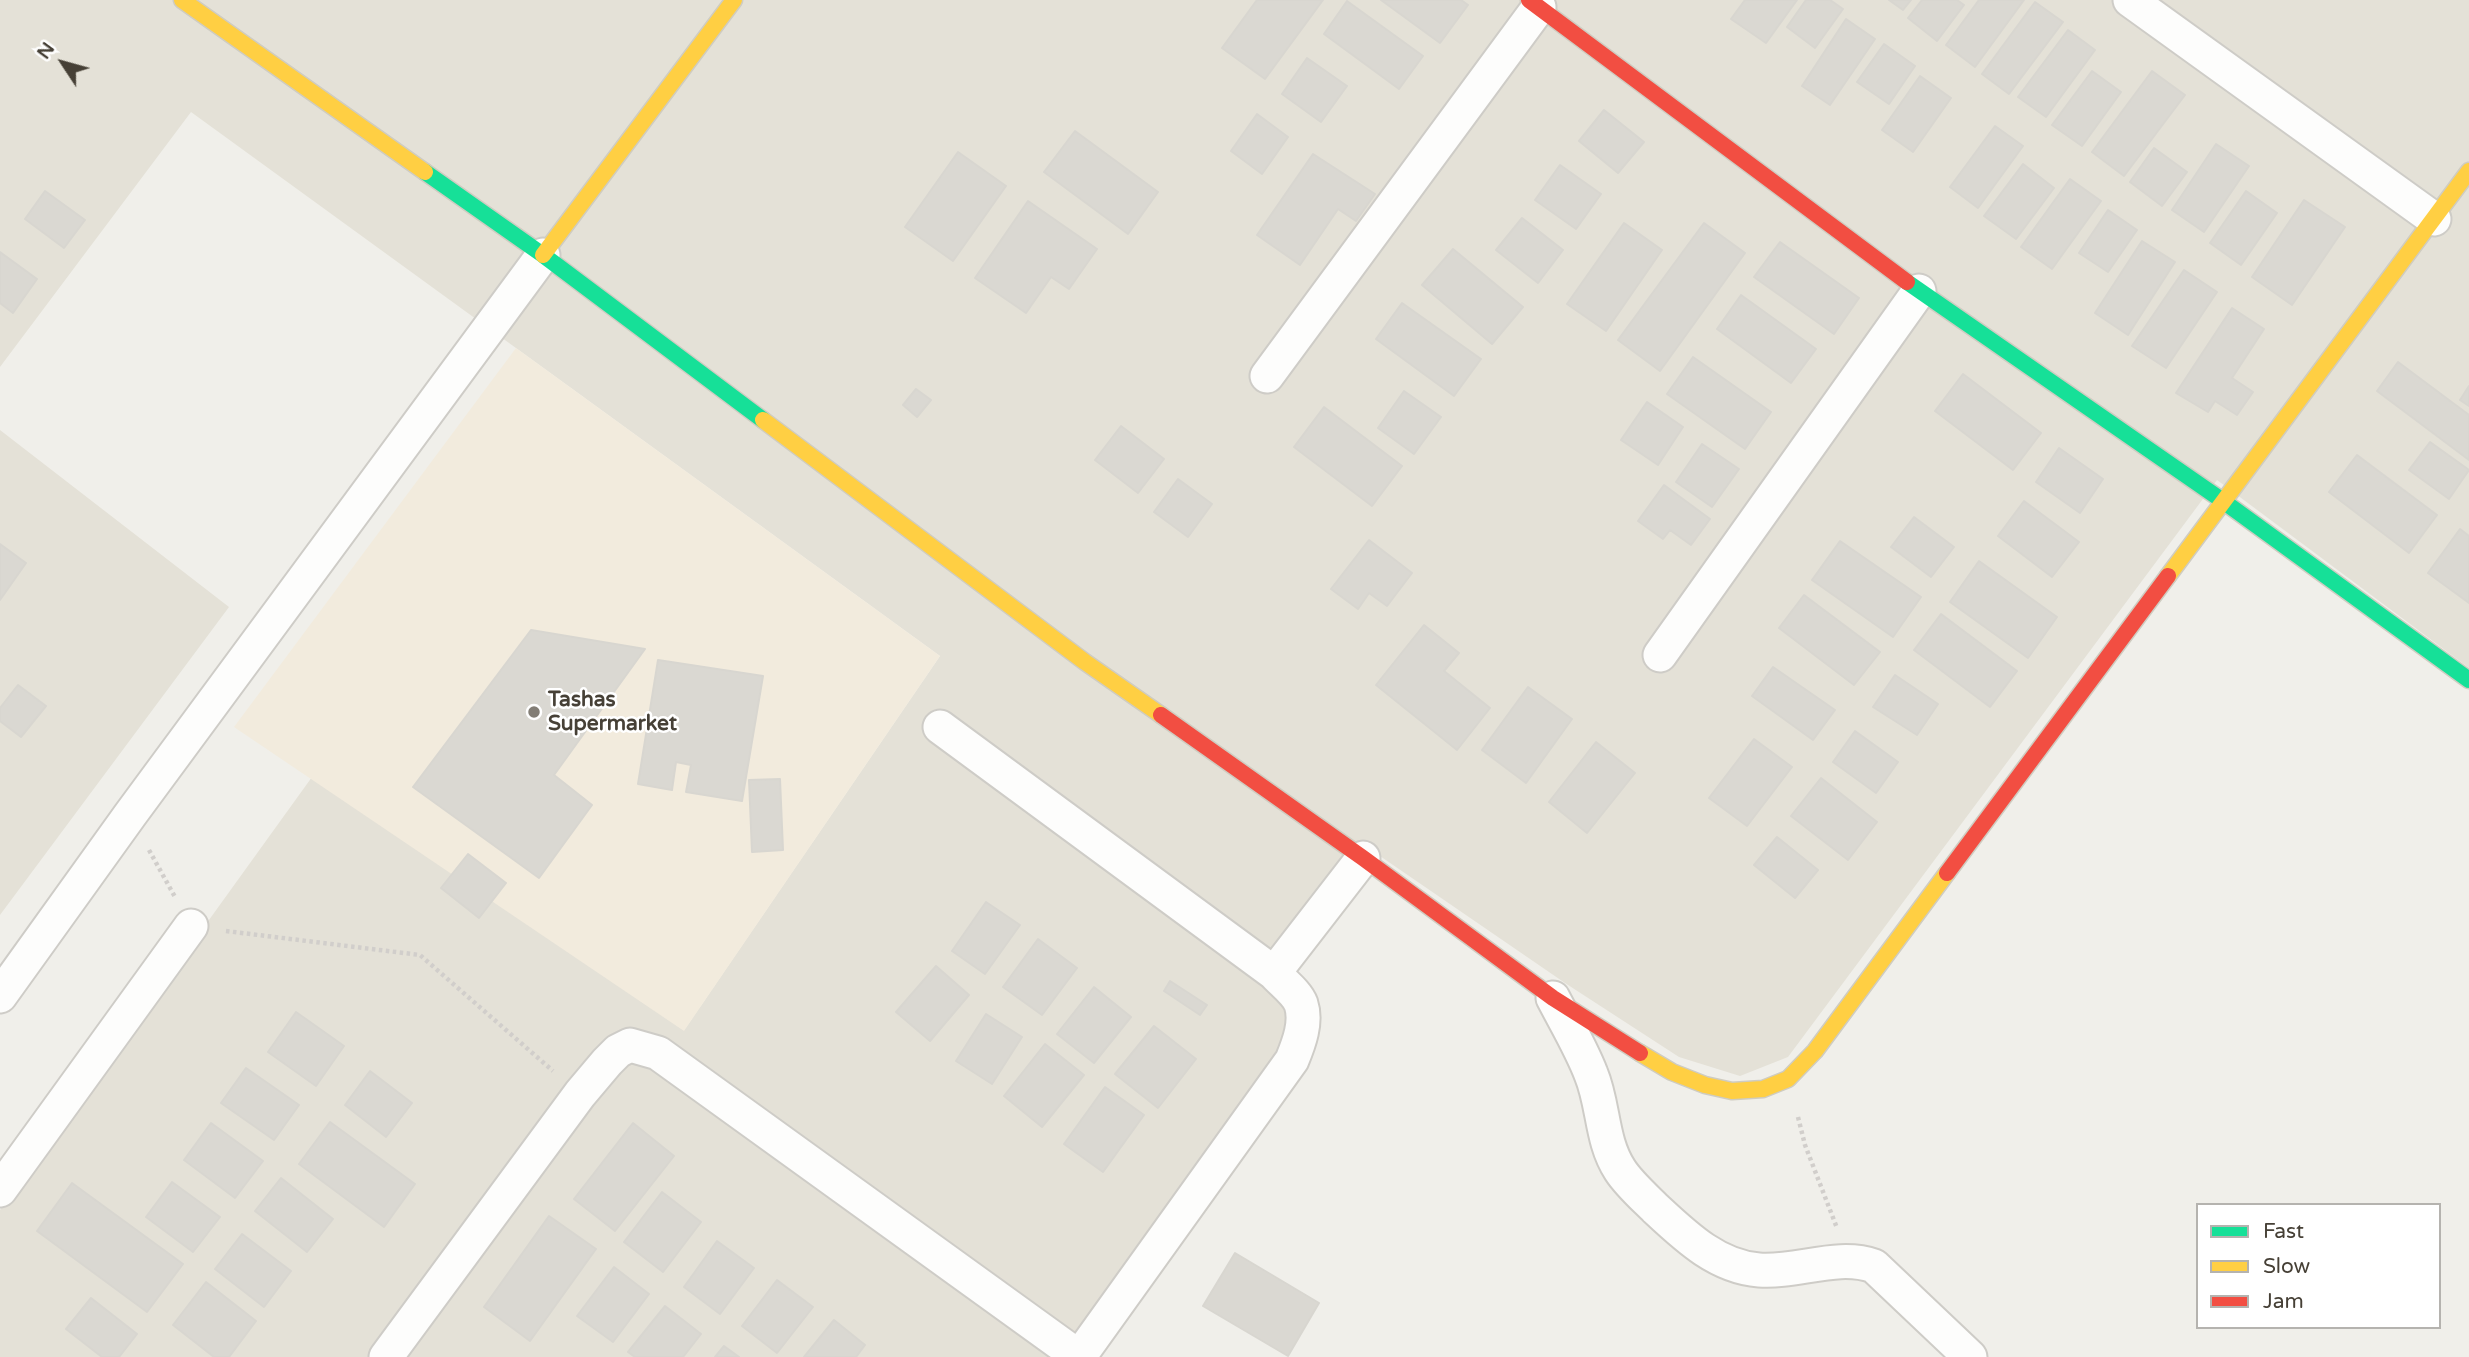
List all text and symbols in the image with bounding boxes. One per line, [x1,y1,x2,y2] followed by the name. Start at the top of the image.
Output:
[28,28,98,98] north arrow
[33,38,59,63] text: N
[548,687,677,737] place label: Tashas Supermarket
[526,704,542,720] marker: Tashas Supermarket
[2196,1203,2441,1329] legend
[2263,1219,2304,1244] text: Fast
[2263,1254,2310,1279] text: Slow
[2263,1289,2304,1314] text: Jam

